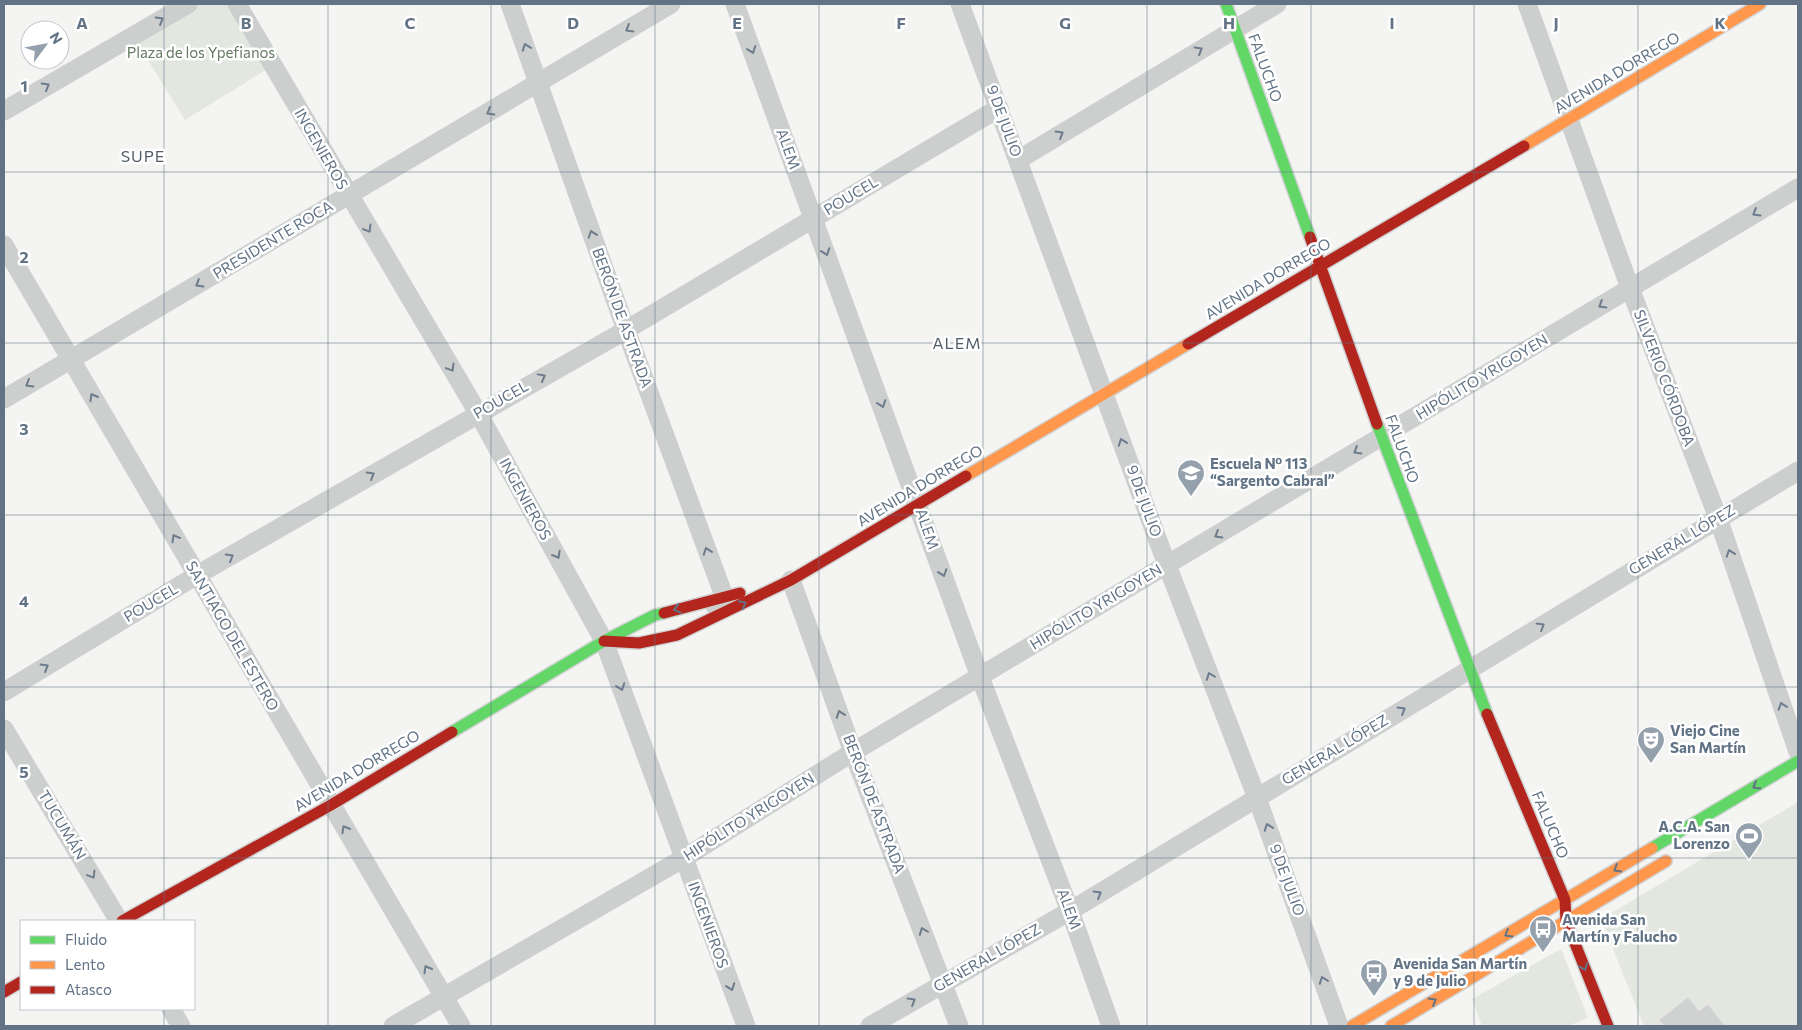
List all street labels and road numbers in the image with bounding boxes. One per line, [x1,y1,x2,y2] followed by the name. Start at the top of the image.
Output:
[1550,28,1683,117] street label: AVENIDA DORREGO
[1245,31,1287,104] street label: FALUCHO
[984,82,1026,159] street label: 9 DE JULIO
[291,105,352,192] street label: INGENIEROS
[773,126,805,172] street label: ALEM
[820,172,881,218] street label: POUCEL
[209,196,336,282] street label: PRESIDENTE ROCA
[1201,234,1334,323] street label: AVENIDA DORREGO
[589,245,658,390] street label: BERÓN DE ASTRADA
[1631,306,1700,448] street label: SILVERIO CÓRDOBA
[1412,329,1551,423] street label: HIPÓLITO YRIGOYEN
[470,376,532,422] street label: POUCEL
[1382,412,1424,485] street label: FALUCHO
[853,441,986,530] street label: AVENIDA DORREGO
[496,454,556,543] street label: INGENIEROS
[1124,462,1166,539] street label: 9 DE JULIO
[1625,499,1738,578] street label: GENERAL LÓPEZ
[913,506,943,552] street label: ALEM
[183,557,283,714] street label: SANTIAGO DEL ESTERO
[1026,559,1165,653] street label: HIPÓLITO YRIGOYEN
[120,579,181,625] street label: POUCEL
[1278,709,1391,788] street label: GENERAL LÓPEZ
[290,726,423,815] street label: AVENIDA DORREGO
[840,731,911,876] street label: BERÓN DE ASTRADA
[679,768,817,864] street label: HIPÓLITO YRIGOYEN
[35,786,91,862] street label: TUCUMÁN
[1529,788,1573,861] street label: FALUCHO
[1267,841,1309,918] street label: 9 DE JULIO
[685,879,733,971] street label: INGENIEROS
[1054,886,1086,932] street label: ALEM
[929,918,1043,995] street label: GENERAL LÓPEZ

